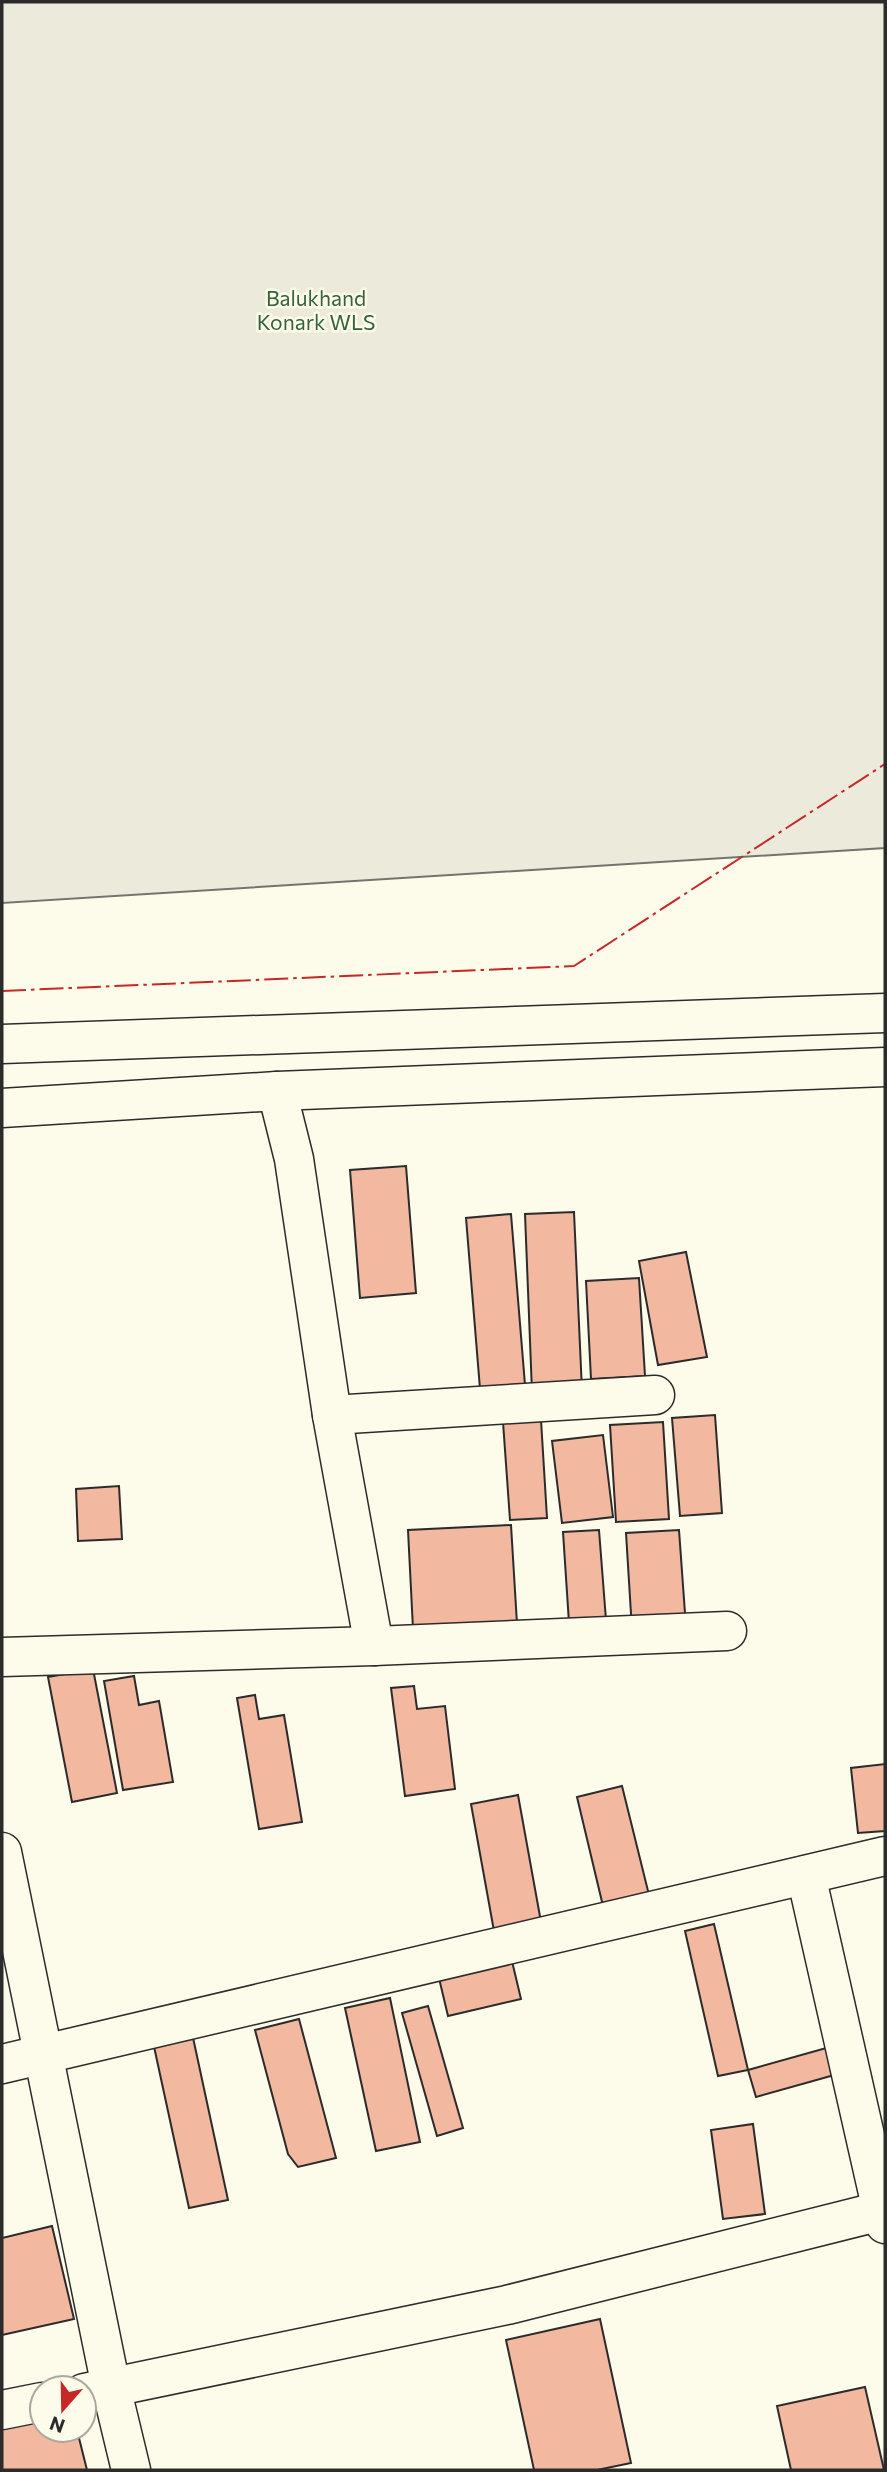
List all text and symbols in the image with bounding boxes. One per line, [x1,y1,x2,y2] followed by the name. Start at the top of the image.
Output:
[257,285,375,334] park label: Balukhand Konark WLS
[28,2374,98,2444] north arrow
[46,2412,68,2439] text: N

